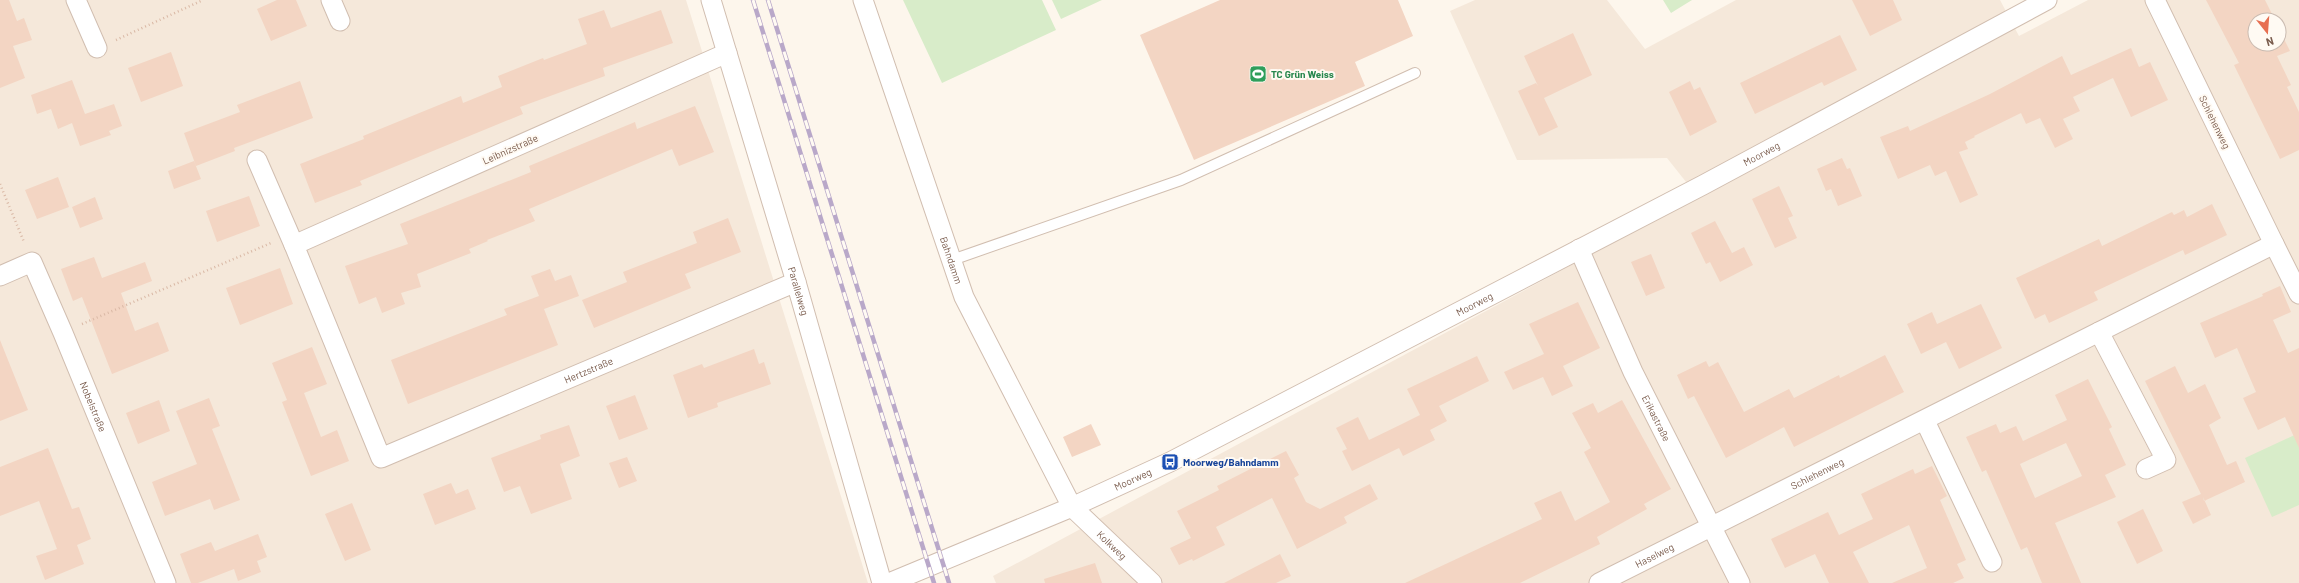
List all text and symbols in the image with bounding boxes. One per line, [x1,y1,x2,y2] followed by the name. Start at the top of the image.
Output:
[2247,12,2287,52] north arrow
[2265,35,2275,49] text: N
[1248,64,1268,84] sports icon: TC Grün Weiss
[1271,68,1334,80] place label: TC Grün Weiss
[2197,93,2233,151] street label: Schlehenweg
[480,131,540,167] street label: Leibnizstraße
[1741,139,1782,168] street label: Moorweg
[938,235,965,286] street label: Bahndamm
[786,265,811,317] street label: Parallelweg
[1454,289,1495,318] street label: Moorweg
[562,354,615,386] street label: Hertzstraße
[78,380,109,434] street label: Nobelstraße
[1640,393,1673,443] street label: Erikastraße
[1160,452,1180,472] bus stop icon: Moorweg/Bahndamm
[1789,455,1846,492] street label: Schlehenweg
[1183,456,1278,468] place label: Moorweg/Bahndamm
[1112,465,1153,493] street label: Moorweg
[1095,528,1129,562] street label: Kolkweg
[1633,540,1676,570] street label: Haselweg

